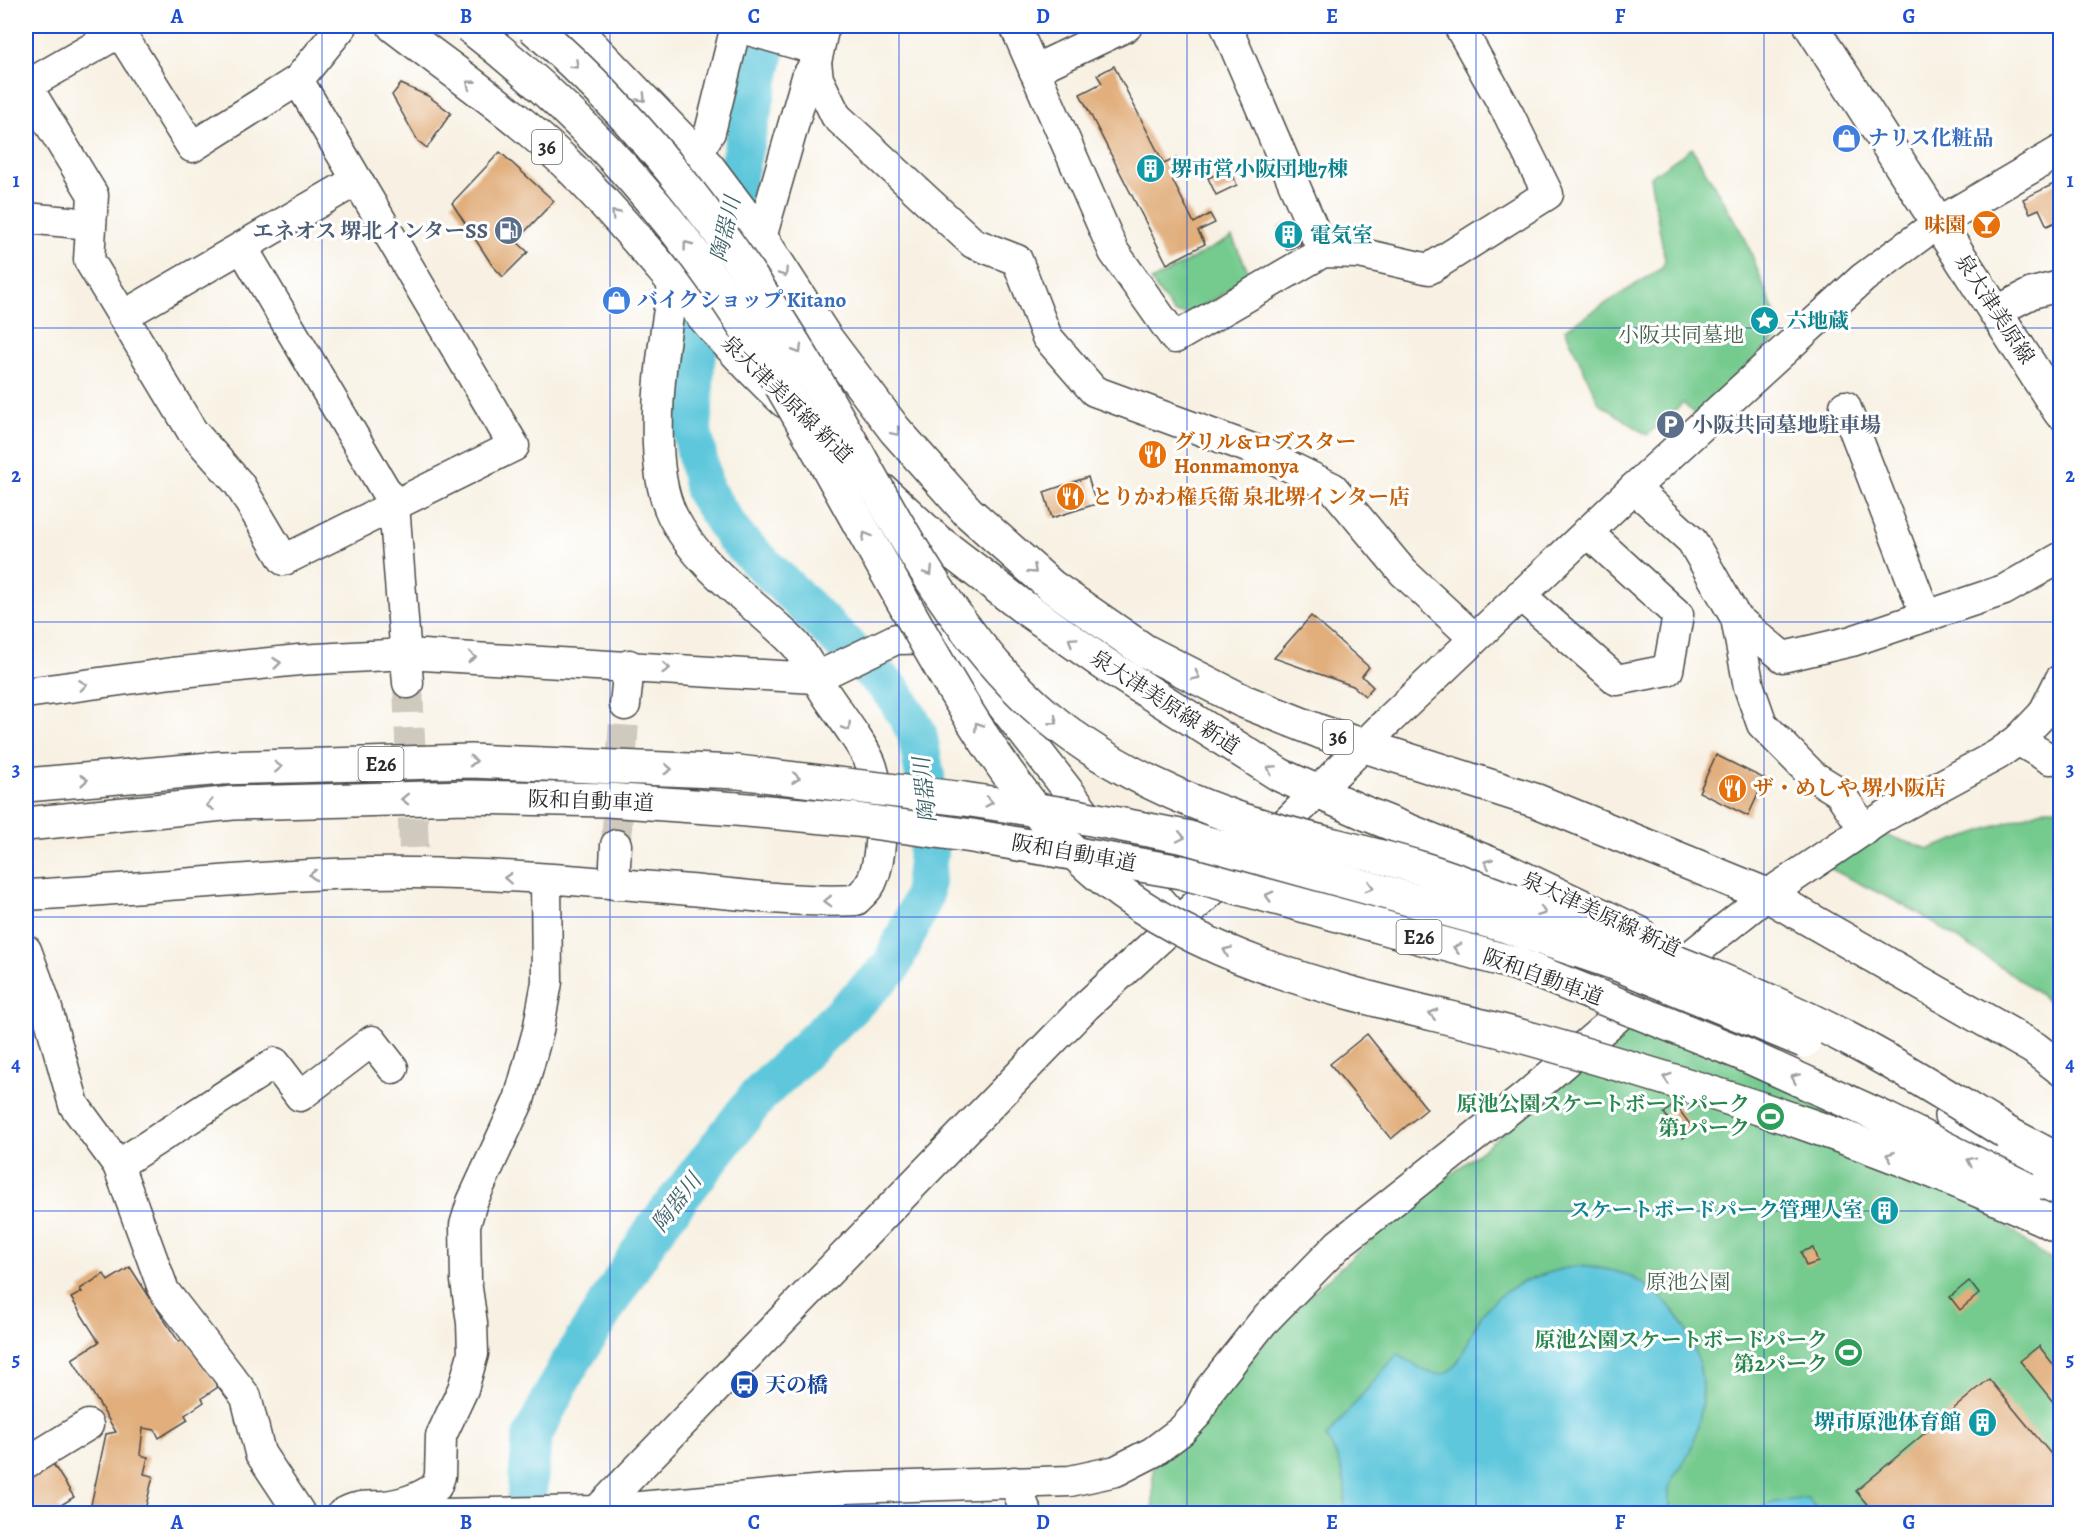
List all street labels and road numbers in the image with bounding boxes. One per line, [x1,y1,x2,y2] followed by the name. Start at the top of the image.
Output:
[532,130,562,164] road number: 36
[1949,249,2041,369] street label: 泉大津美原線
[715,329,859,469] street label: 泉大津美原線 新道
[1085,643,1245,761] street label: 泉大津美原線 新道
[1323,720,1353,754] road number: 36
[358,747,404,781] road number: E26
[528,785,654,817] street label: 阪和自動車道
[1010,828,1138,878] street label: 阪和自動車道
[1517,865,1685,963] street label: 泉大津美原線 新道
[1396,920,1442,954] road number: E26
[1479,942,1607,1012] street label: 阪和自動車道

